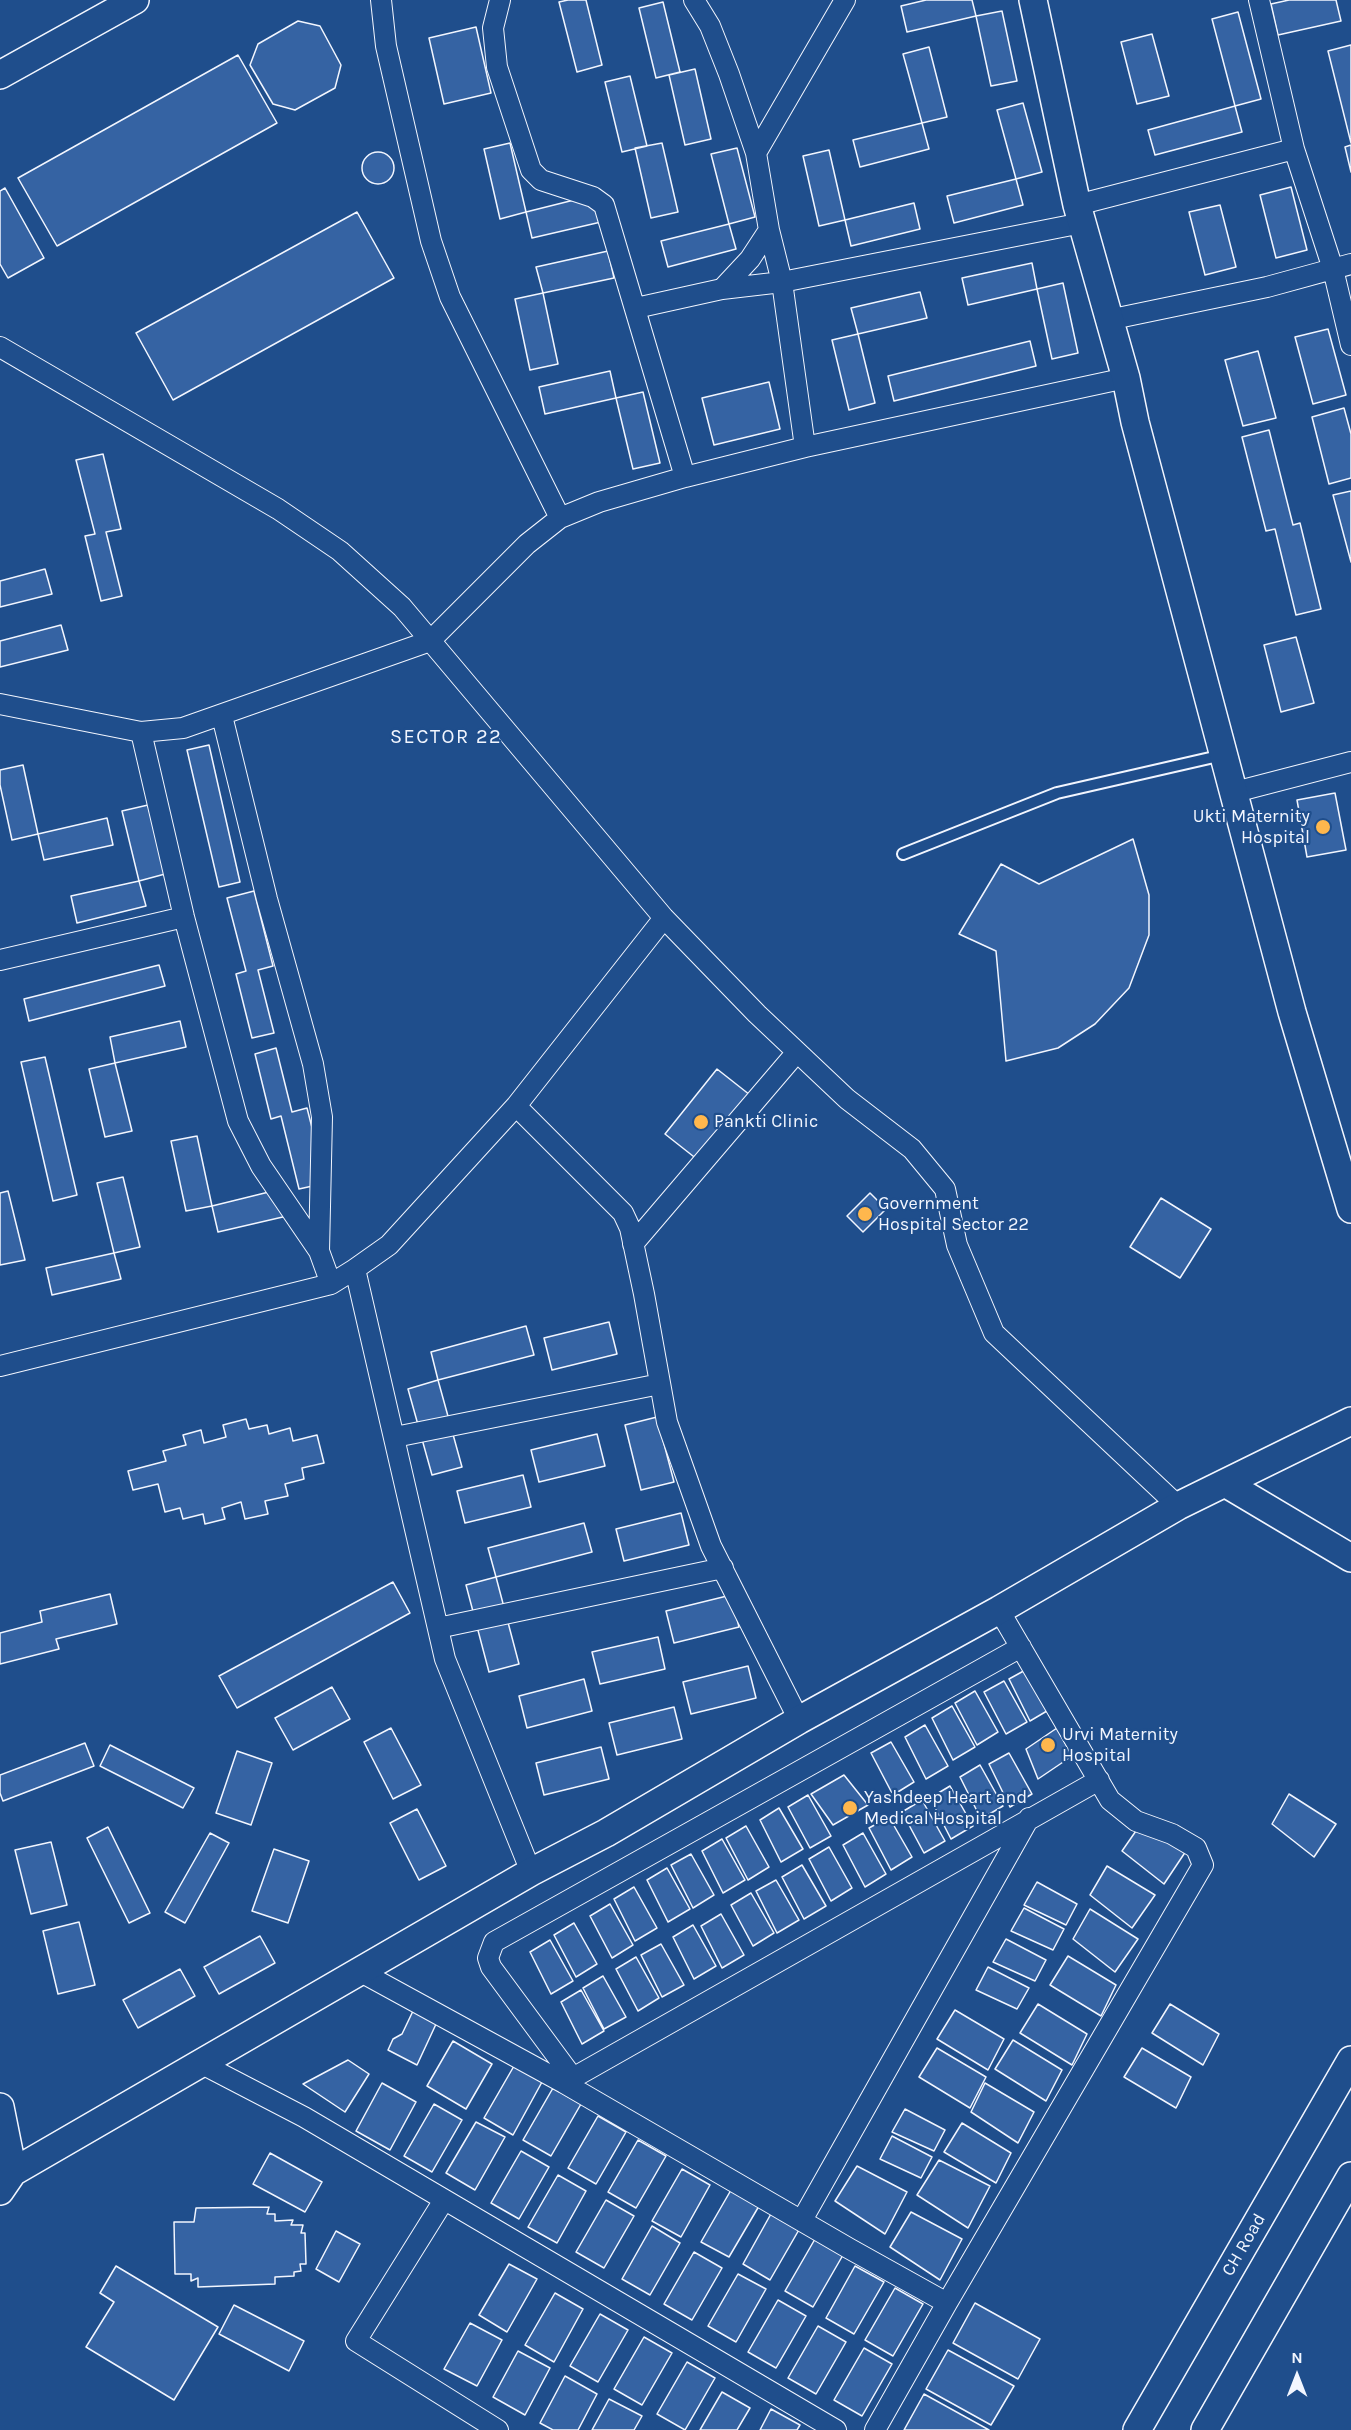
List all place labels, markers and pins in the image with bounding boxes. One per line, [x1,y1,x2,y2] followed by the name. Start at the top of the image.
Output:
[1193,806,1310,848] place label: Ukti Maternity Hospital
[1314,818,1332,836] marker: Ukti Maternity Hospital
[714,1111,818,1133] place label: Pankti Clinic
[692,1113,710,1131] marker: Pankti Clinic
[878,1193,1029,1236] place label: Government Hospital Sector 22
[856,1205,874,1223] marker: Government Hospital Sector 22
[1062,1724,1178,1766] place label: Urvi Maternity Hospital
[1039,1736,1057,1754] marker: Urvi Maternity Hospital
[864,1787,1027,1830] place label: Yashdeep Heart and Medical Hospital
[841,1799,859,1817] marker: Yashdeep Heart and Medical Hospital

